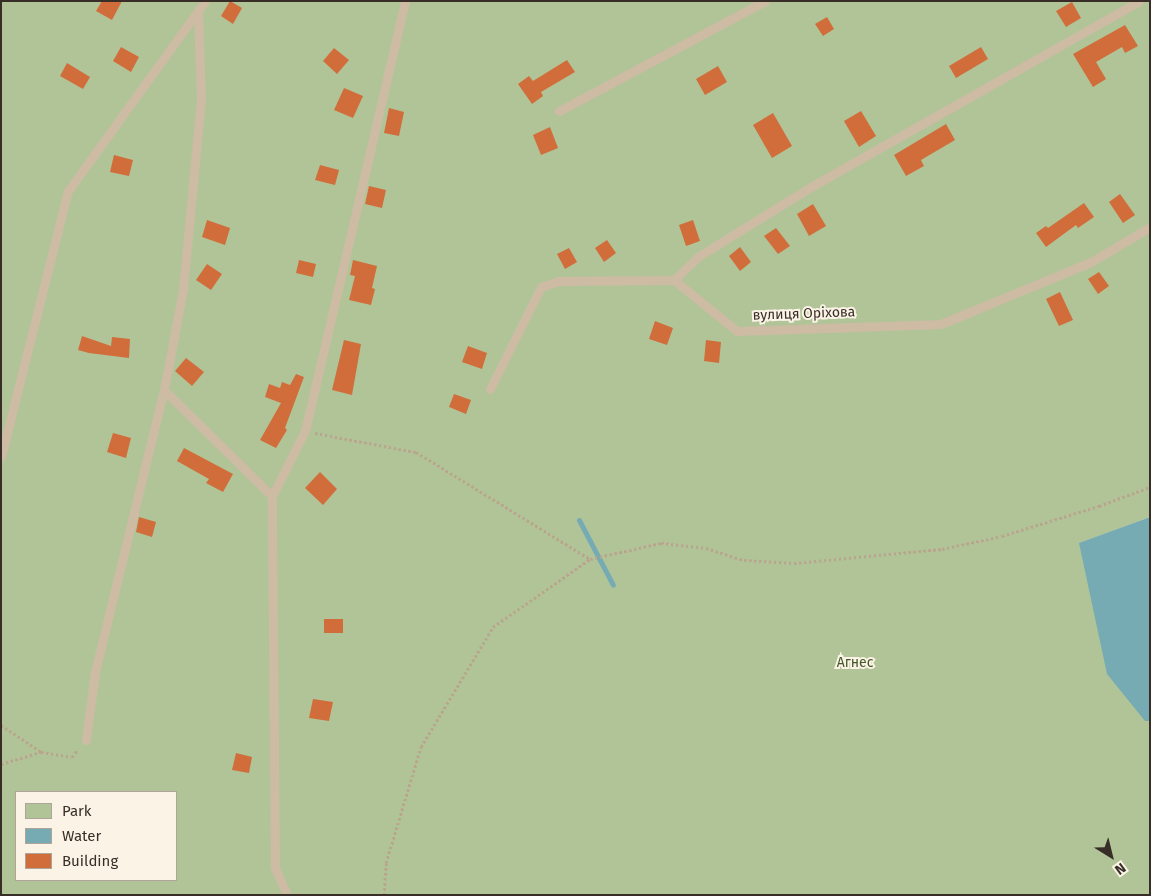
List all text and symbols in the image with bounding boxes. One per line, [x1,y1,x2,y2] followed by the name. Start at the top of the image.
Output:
[752,304,856,324] street label: вулиця Оріхова
[837,655,873,671] park label: Агнес
[15,791,178,881] legend
[62,802,92,820] text: Park
[62,827,101,845] text: Water
[1086,831,1136,881] north arrow
[62,852,118,870] text: Building
[1111,859,1129,878] text: N

